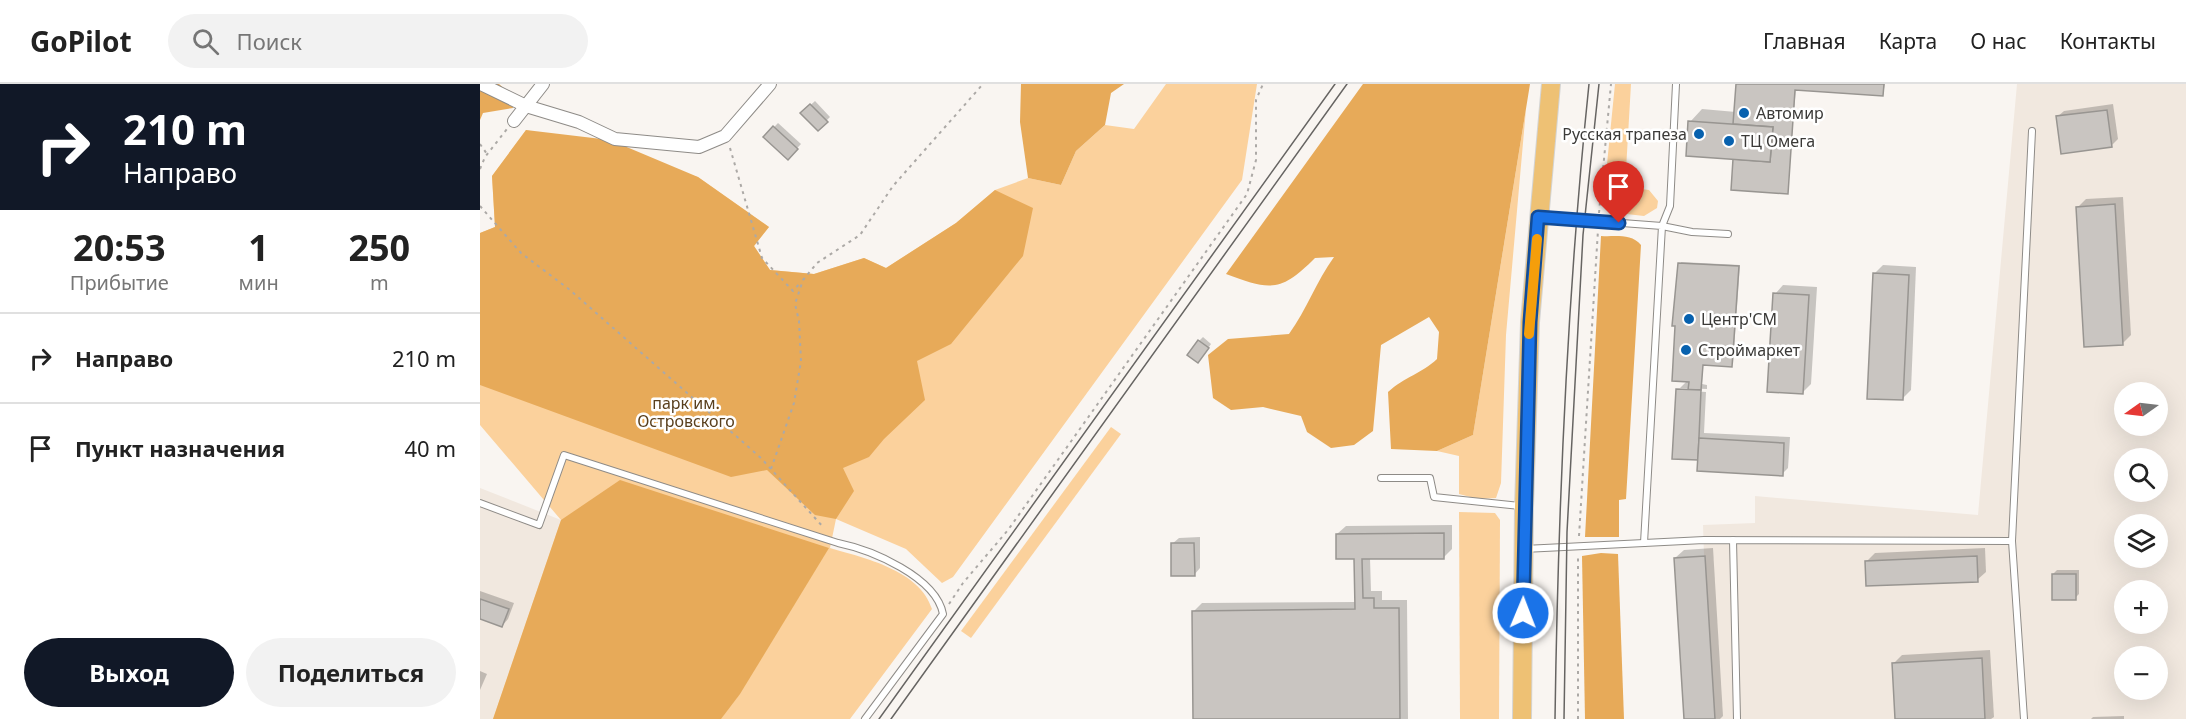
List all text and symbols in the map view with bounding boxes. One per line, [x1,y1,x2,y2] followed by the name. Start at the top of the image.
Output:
[168,14,588,68] search box
[30,22,132,60] text: GoPilot
[189,25,222,58] icon: search
[237,26,302,56] text: Поиск
[1763,27,1846,55] text: Главная
[1879,27,1937,55] text: Карта
[1970,27,2027,55] text: О нас
[2060,27,2156,55] text: Контакты
[123,100,247,157] text: 210 m
[1756,102,1824,124] place label: Автомир
[1737,106,1751,120] marker: Автомир
[24,108,102,186] icon: right
[1562,123,1687,145] place label: Русская трапеза
[1692,127,1706,141] marker: Русская трапеза
[1741,130,1815,152] place label: ТЦ Омега
[1722,134,1736,148] marker: ТЦ Омега
[123,154,237,191] text: Направо
[1593,161,1644,223] pin
[1602,170,1635,203] icon: arrive
[73,223,166,272] text: 20:53
[248,223,269,272] text: 1
[348,223,410,272] text: 250
[70,269,169,296] text: Прибытие
[239,269,279,296] text: мин
[370,269,389,296] text: m
[1701,308,1777,330] place label: Центр'СМ
[1682,312,1696,326] marker: Центр'СМ
[1698,339,1801,361] place label: Строймаркет
[24,342,57,375] icon: right
[75,343,173,373] text: Направо
[392,343,456,373] text: 210 m
[1679,343,1693,357] marker: Строймаркет
[2114,382,2168,436] north arrow
[2114,382,2168,700] map controls
[637,392,735,432] park label: парк им. Островского
[24,432,57,465] icon: arrive
[75,433,285,463] text: Пункт назначения
[405,433,456,463] text: 40 m
[2114,448,2168,502] button: search
[2114,514,2168,568] button: layers
[2114,580,2168,634] button: +
[1491,581,1555,645] position arrow
[24,638,234,707] button: Выход
[246,638,456,707] button: Поделиться
[2114,646,2168,700] button: −

